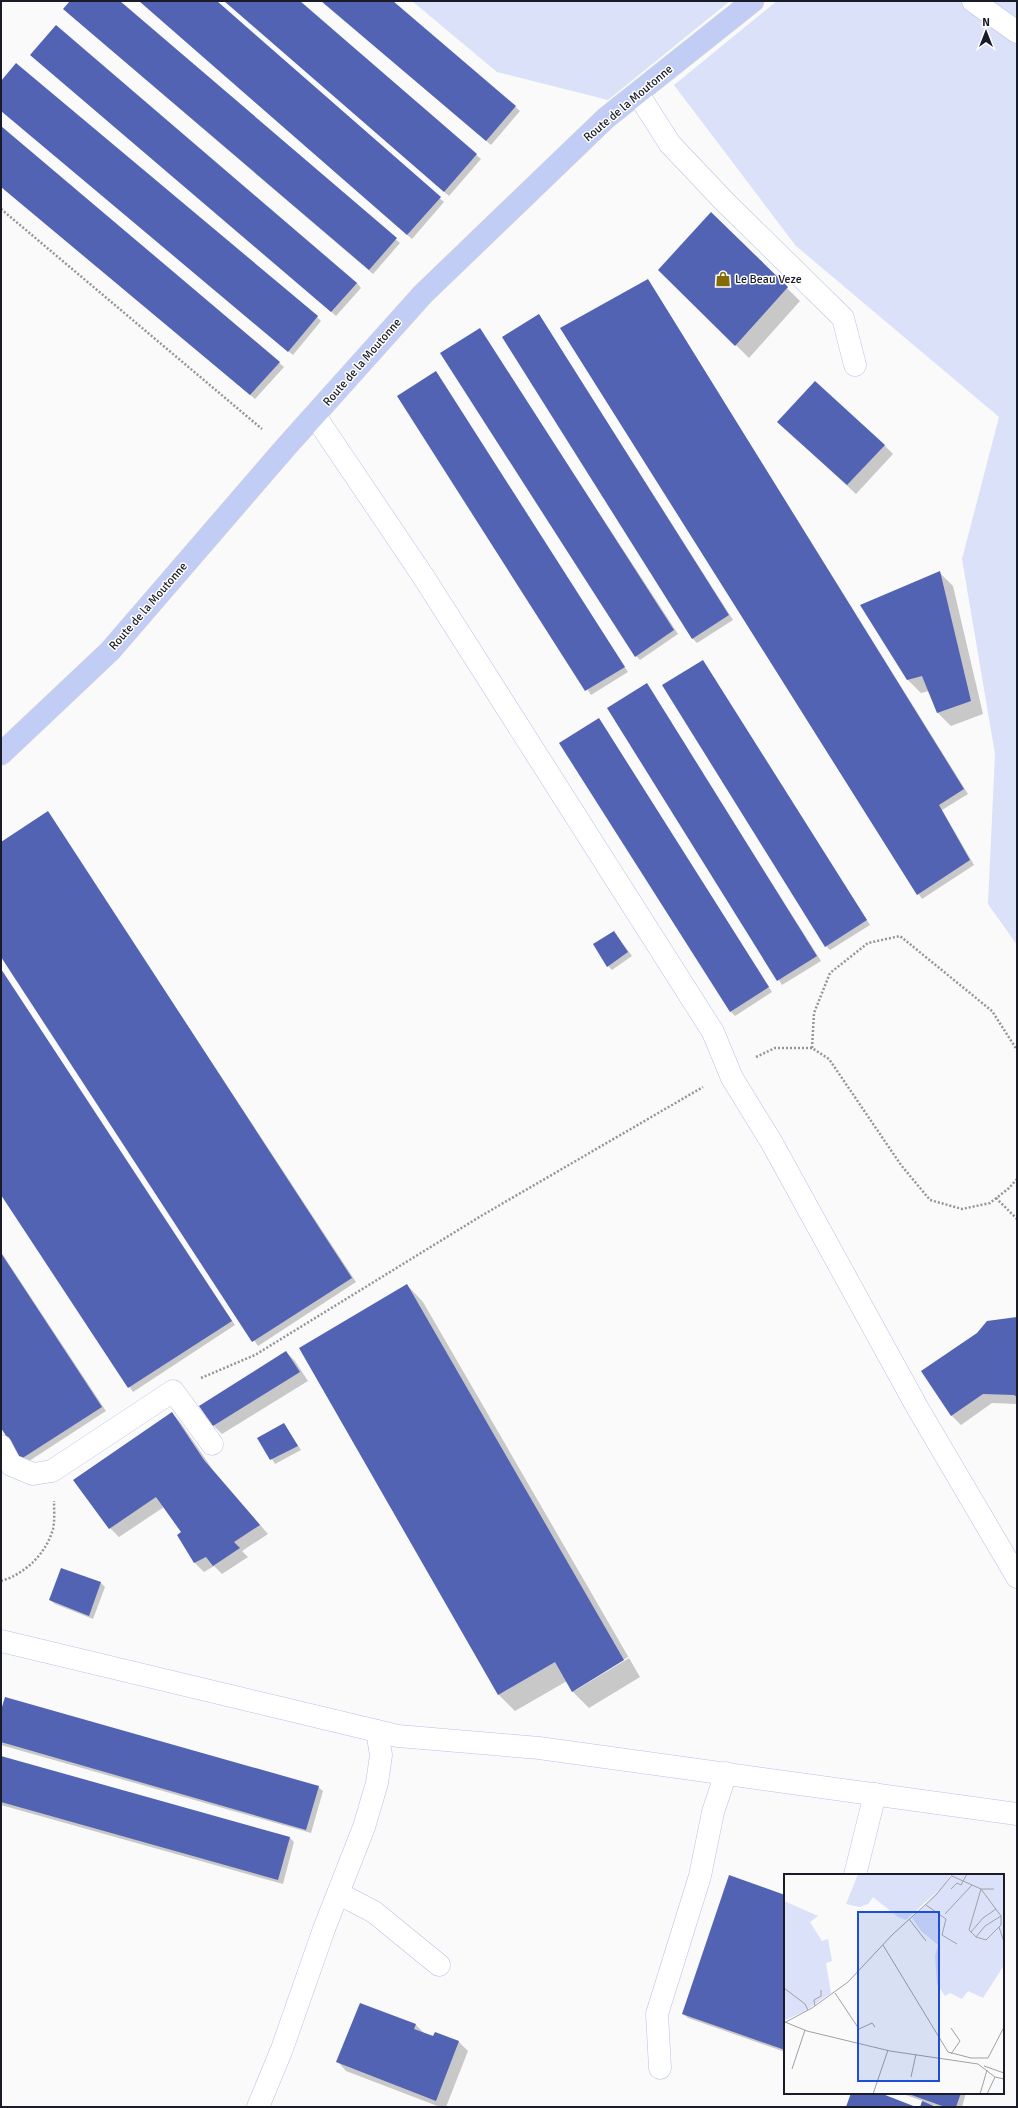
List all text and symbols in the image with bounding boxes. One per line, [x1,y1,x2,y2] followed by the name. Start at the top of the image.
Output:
[966,12,1006,52] north arrow
[982,16,990,29] text: N
[581,62,676,145] street label: Route de la Moutonne
[714,270,732,288] shop icon: Le Beau Veze
[735,272,802,287] place label: Le Beau Veze
[320,315,405,409] street label: Route de la Moutonne
[106,559,191,653] street label: Route de la Moutonne
[784,1874,1004,2094] inset map

